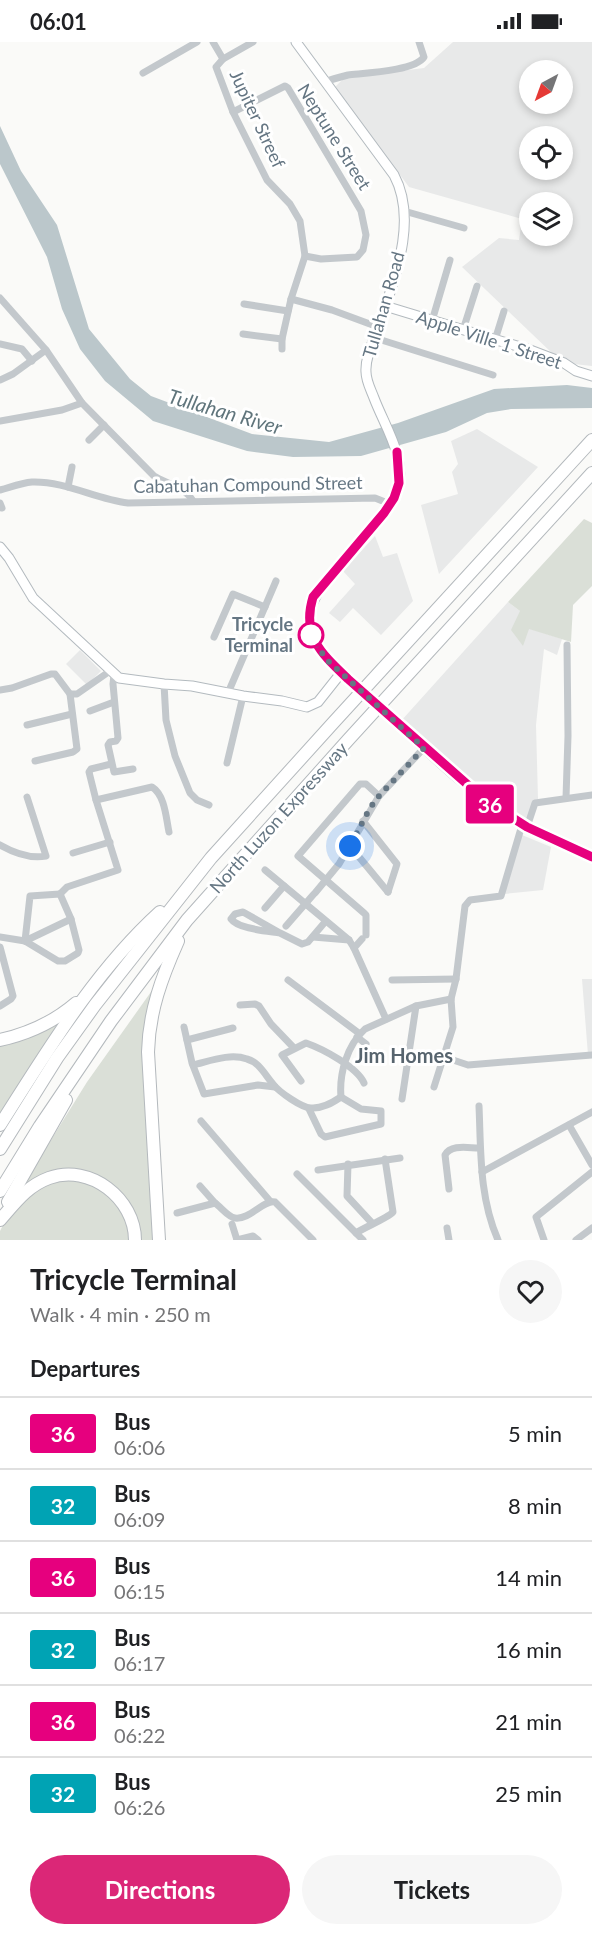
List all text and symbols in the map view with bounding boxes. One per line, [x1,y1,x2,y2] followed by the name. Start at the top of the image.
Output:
[30,8,87,35] text: 06:01
[519,60,573,114] north arrow
[519,60,573,246] map controls
[226,66,291,172] street label: Jupiter Streef
[293,79,377,194] street label: Neptune Street
[519,126,573,180] button: locate
[519,192,573,246] button: layers
[357,249,409,361] street label: Tullahan Road
[414,305,565,373] street label: Apple Ville 1 Street
[166,383,286,439] water label: Tullahan River
[133,471,363,497] street label: Cabatuhan Compound Street
[225,613,293,656] place label: Tricycle Terminal
[298,622,324,648] marker: Tricycle Terminal
[205,737,352,897] street label: North Luzon Expressway
[463,784,517,824] line badge: 36
[478,792,502,817] text: 36
[335,831,365,861] your location
[355,1043,453,1067] district label: Jim Homes
[499,1260,562,1323] button: heart
[30,1262,237,1296] text: Tricycle Terminal
[30,1302,211,1326] text: Walk · 4 min · 250 m
[30,1355,140,1382] text: Departures
[114,1408,150,1435] text: Bus
[508,1420,562,1447] text: 5 min
[51,1421,75,1446] text: 36
[114,1435,165,1459] text: 06:06
[114,1480,150,1507] text: Bus
[508,1492,562,1519] text: 8 min
[51,1493,75,1518] text: 32
[114,1507,165,1531] text: 06:09
[114,1552,150,1579] text: Bus
[495,1564,562,1591] text: 14 min
[51,1565,75,1590] text: 36
[114,1579,165,1603] text: 06:15
[114,1624,150,1651] text: Bus
[495,1636,562,1663] text: 16 min
[51,1637,75,1662] text: 32
[114,1651,165,1675] text: 06:17
[114,1696,150,1723] text: Bus
[495,1708,562,1735] text: 21 min
[51,1709,75,1734] text: 36
[114,1723,165,1747] text: 06:22
[114,1768,150,1795] text: Bus
[495,1780,562,1807] text: 25 min
[51,1781,75,1806] text: 32
[114,1795,165,1819] text: 06:26
[30,1855,290,1924] button: Directions
[302,1855,562,1924] button: Tickets

